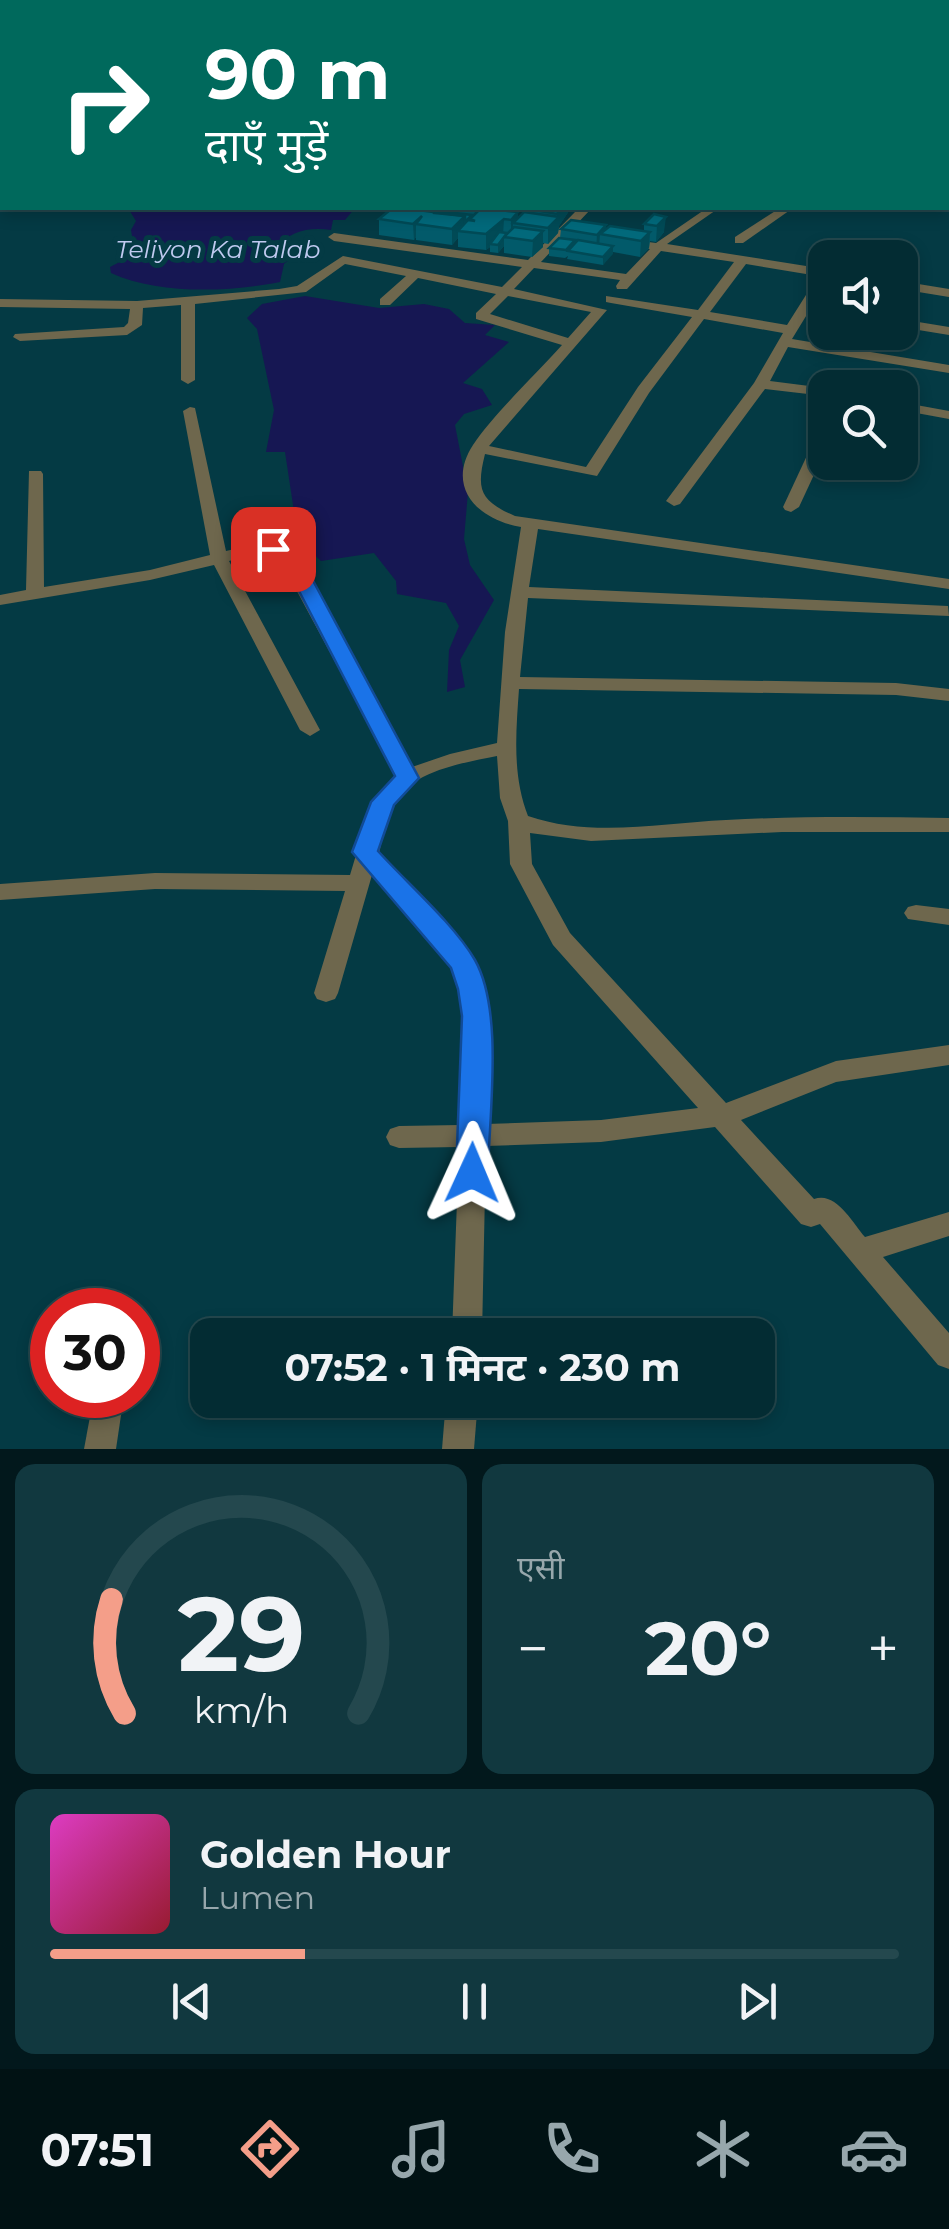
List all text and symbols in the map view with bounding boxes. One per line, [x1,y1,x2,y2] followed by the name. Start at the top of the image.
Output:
[205,31,390,117] text: 90 m
[40,40,170,170] icon: right
[205,117,328,172] text: दाएँ मुड़ें
[116,234,320,264] water label: Teliyon Ka Talab
[808,240,918,480] map controls
[808,240,918,350] button: sound
[808,370,918,480] button: search
[231,507,316,592] pin
[246,522,301,577] icon: arrive
[420,1121,524,1225] position arrow
[30,1288,160,1418] speed limit sign: 30
[285,1344,680,1391] text: 07:52 · 1 मिनट · 230 m
[517,1548,565,1587] text: एसी
[177,1570,305,1697] text: 29
[645,1602,771,1694] text: 20°
[517,1615,549,1682] text: −
[867,1615,899,1682] text: +
[193,1688,289,1732] text: km/h
[200,1831,451,1878] text: Golden Hour
[200,1878,315,1917] text: Lumen
[164,1974,219,2029] icon: previous
[447,1974,502,2029] icon: pause
[730,1974,785,2029] icon: next
[235,2114,305,2184] icon: directions
[386,2114,456,2184] icon: music
[537,2114,607,2184] icon: phone
[688,2114,758,2184] icon: climate
[839,2114,909,2184] icon: car
[40,2122,154,2177] text: 07:51

